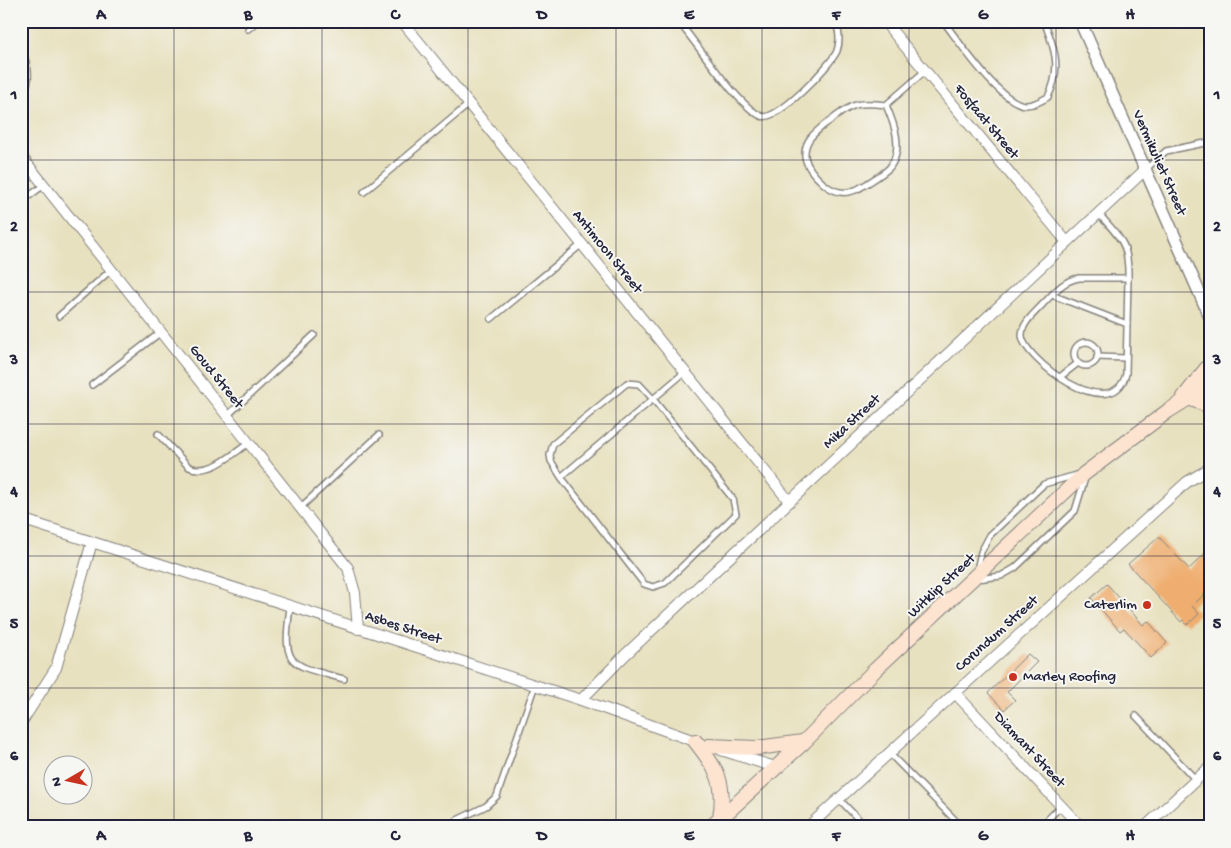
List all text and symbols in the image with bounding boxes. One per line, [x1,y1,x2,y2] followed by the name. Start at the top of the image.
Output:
[95,7,107,26] text: A
[243,7,253,26] text: B
[390,7,401,26] text: C
[535,7,548,26] text: D
[684,7,695,26] text: E
[831,7,842,26] text: F
[978,7,989,26] text: G
[1125,7,1135,26] text: H
[949,80,1024,164] street label: Fosfaat Street
[10,87,17,106] text: 1
[1213,87,1220,106] text: 1
[1127,107,1191,220] street label: Vermikuliet Street
[568,207,647,299] street label: Antimoon Street
[10,219,18,238] text: 2
[1213,219,1221,238] text: 2
[185,342,248,414] street label: Goud Street
[9,352,18,371] text: 3
[1212,352,1221,371] text: 3
[819,390,886,453] street label: Mika Street
[9,484,18,503] text: 4
[1212,484,1221,503] text: 4
[904,549,981,622] street label: Witklip Street
[952,591,1044,676] street label: Corundum Street
[1084,596,1137,614] place label: Caterlim
[1141,599,1153,611] marker: Caterlim
[363,607,445,649] street label: Asbes Street
[10,616,19,635] text: 5
[1213,616,1222,635] text: 5
[1023,668,1116,686] place label: Marley Roofing
[1007,671,1019,683] marker: Marley Roofing
[989,708,1070,793] street label: Diamant Street
[10,748,19,767] text: 6
[1213,748,1222,767] text: 6
[42,756,92,806] north arrow
[49,776,67,787] text: N
[95,828,107,847] text: A
[243,828,253,847] text: B
[390,828,401,847] text: C
[535,828,548,847] text: D
[684,828,695,847] text: E
[831,828,842,847] text: F
[978,828,989,847] text: G
[1125,828,1135,847] text: H

